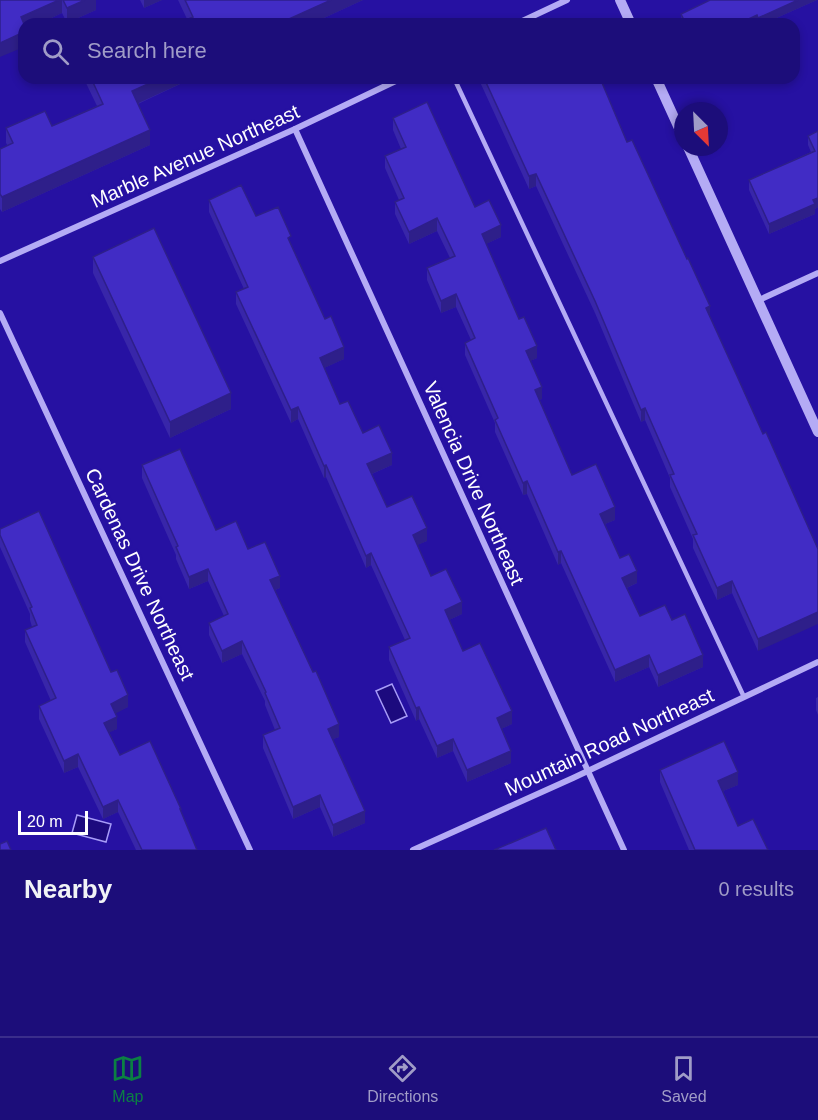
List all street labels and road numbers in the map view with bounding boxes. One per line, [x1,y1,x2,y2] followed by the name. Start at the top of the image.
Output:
[88,100,303,212] street label: Marble Avenue Northeast
[419,378,529,588] street label: Valencia Drive Northeast
[81,465,199,684] street label: Cardenas Drive Northeast
[501,684,717,800] street label: Mountain Road Northeast

